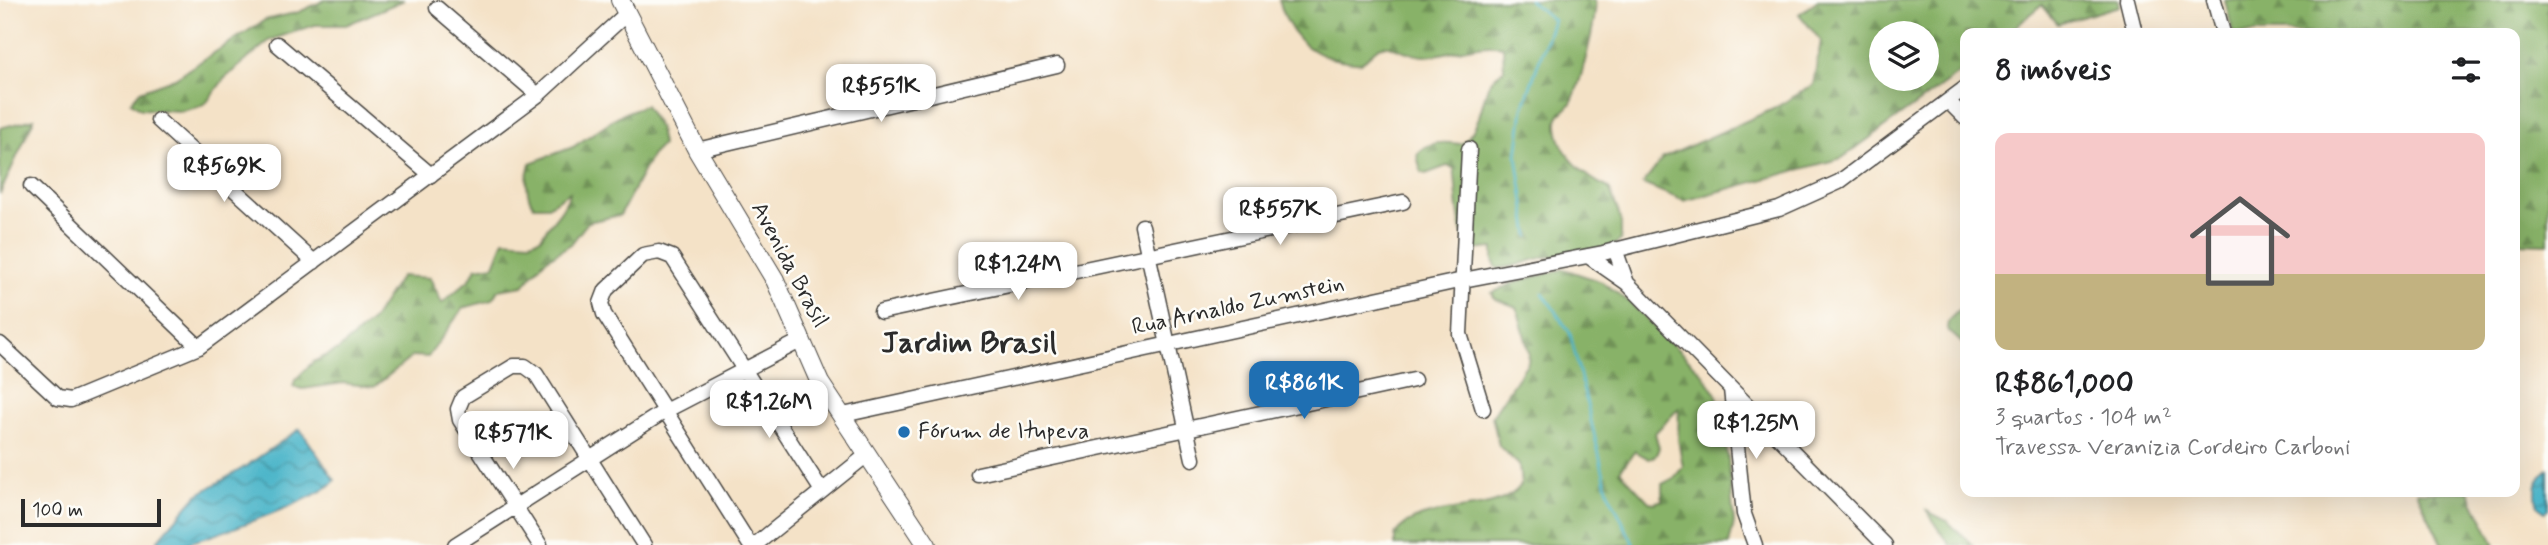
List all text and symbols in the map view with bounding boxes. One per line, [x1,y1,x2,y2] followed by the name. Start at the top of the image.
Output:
[1869,21,1939,91] map controls
[1869,21,1939,91] button: layers
[1995,51,2111,90] text: 8 imóveis
[2447,51,2485,89] icon: filters
[824,64,938,124] pin: R$551K
[842,72,920,102] text: R$551K
[167,144,281,204] pin: R$569K
[183,152,265,182] text: R$569K
[2177,178,2303,304] icon: home
[1223,188,1337,247] pin: R$557K
[1239,195,1321,225] text: R$557K
[743,197,835,333] street label: Avenida Brasil
[953,243,1083,302] pin: R$1.24M
[974,250,1062,280] text: R$1.24M
[1129,269,1347,343] street label: Rua Arnaldo Zumstein
[881,324,1057,363] district label: Jardim Brasil
[1247,362,1361,421] pin: R$861K
[1995,364,2134,403] text: R$861,000
[1265,369,1343,399] text: R$861K
[704,380,834,440] pin: R$1.26M
[726,388,812,418] text: R$1.26M
[1691,402,1821,461] pin: R$1.25M
[1995,403,2172,433] text: 3 quartos · 104 m²
[1713,409,1799,439] text: R$1.25M
[456,412,570,471] pin: R$571K
[918,417,1089,447] place label: Fórum de Itupeva
[474,419,552,449] text: R$571K
[896,424,912,440] marker: Fórum de Itupeva
[1995,433,2350,463] text: Travessa Veranizia Cordeiro Carboni
[21,496,161,528] scale bar
[32,498,83,523] text: 100 m

